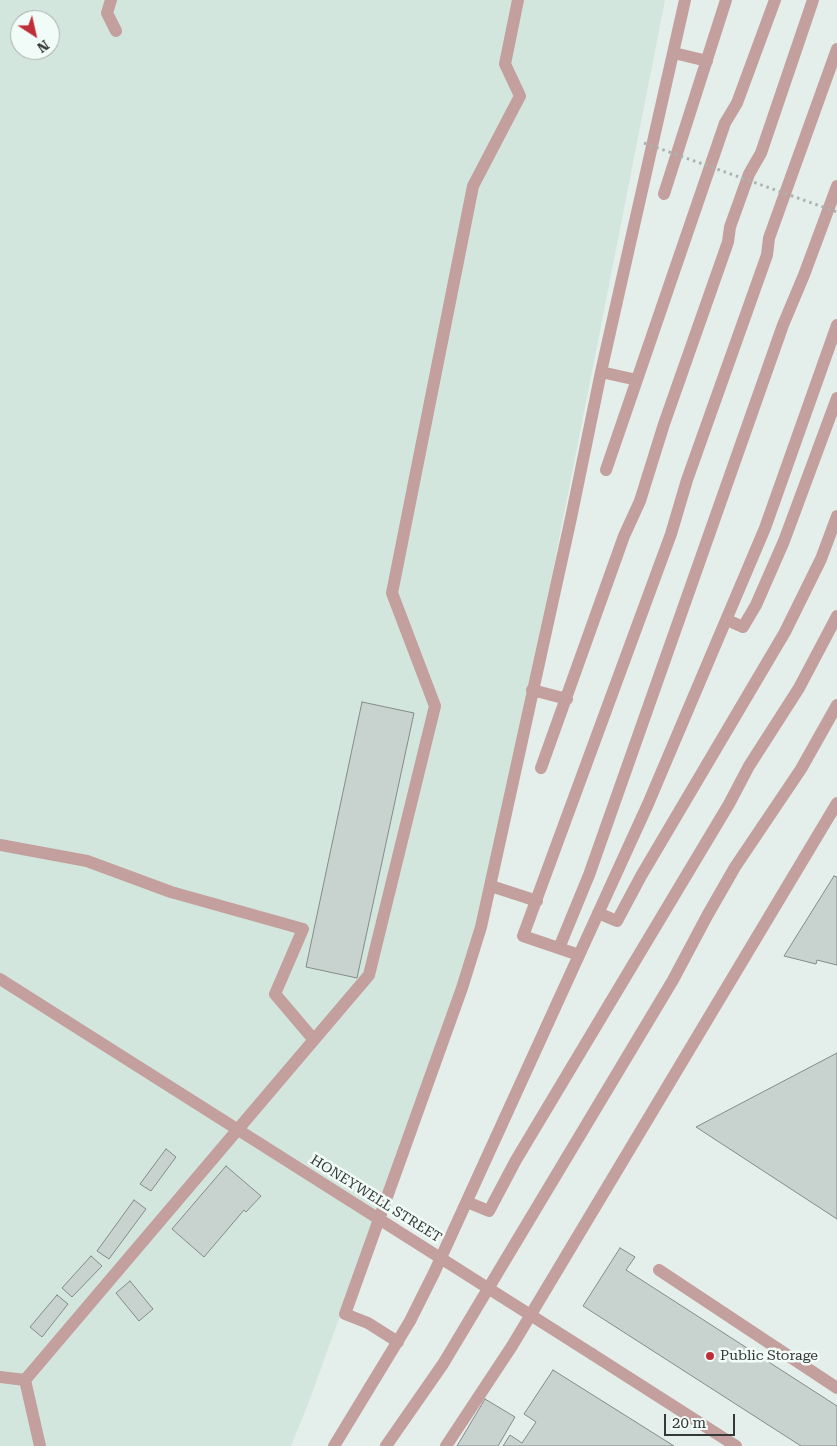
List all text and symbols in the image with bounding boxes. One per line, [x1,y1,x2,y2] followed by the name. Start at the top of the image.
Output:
[10,10,60,60] north arrow
[34,37,52,56] text: N
[307,1152,445,1246] street label: HONEYWELL STREET
[720,1348,818,1364] place label: Public Storage
[704,1350,716,1362] marker: Public Storage
[667,1404,738,1436] scale bar
[672,1414,706,1432] text: 20 m

